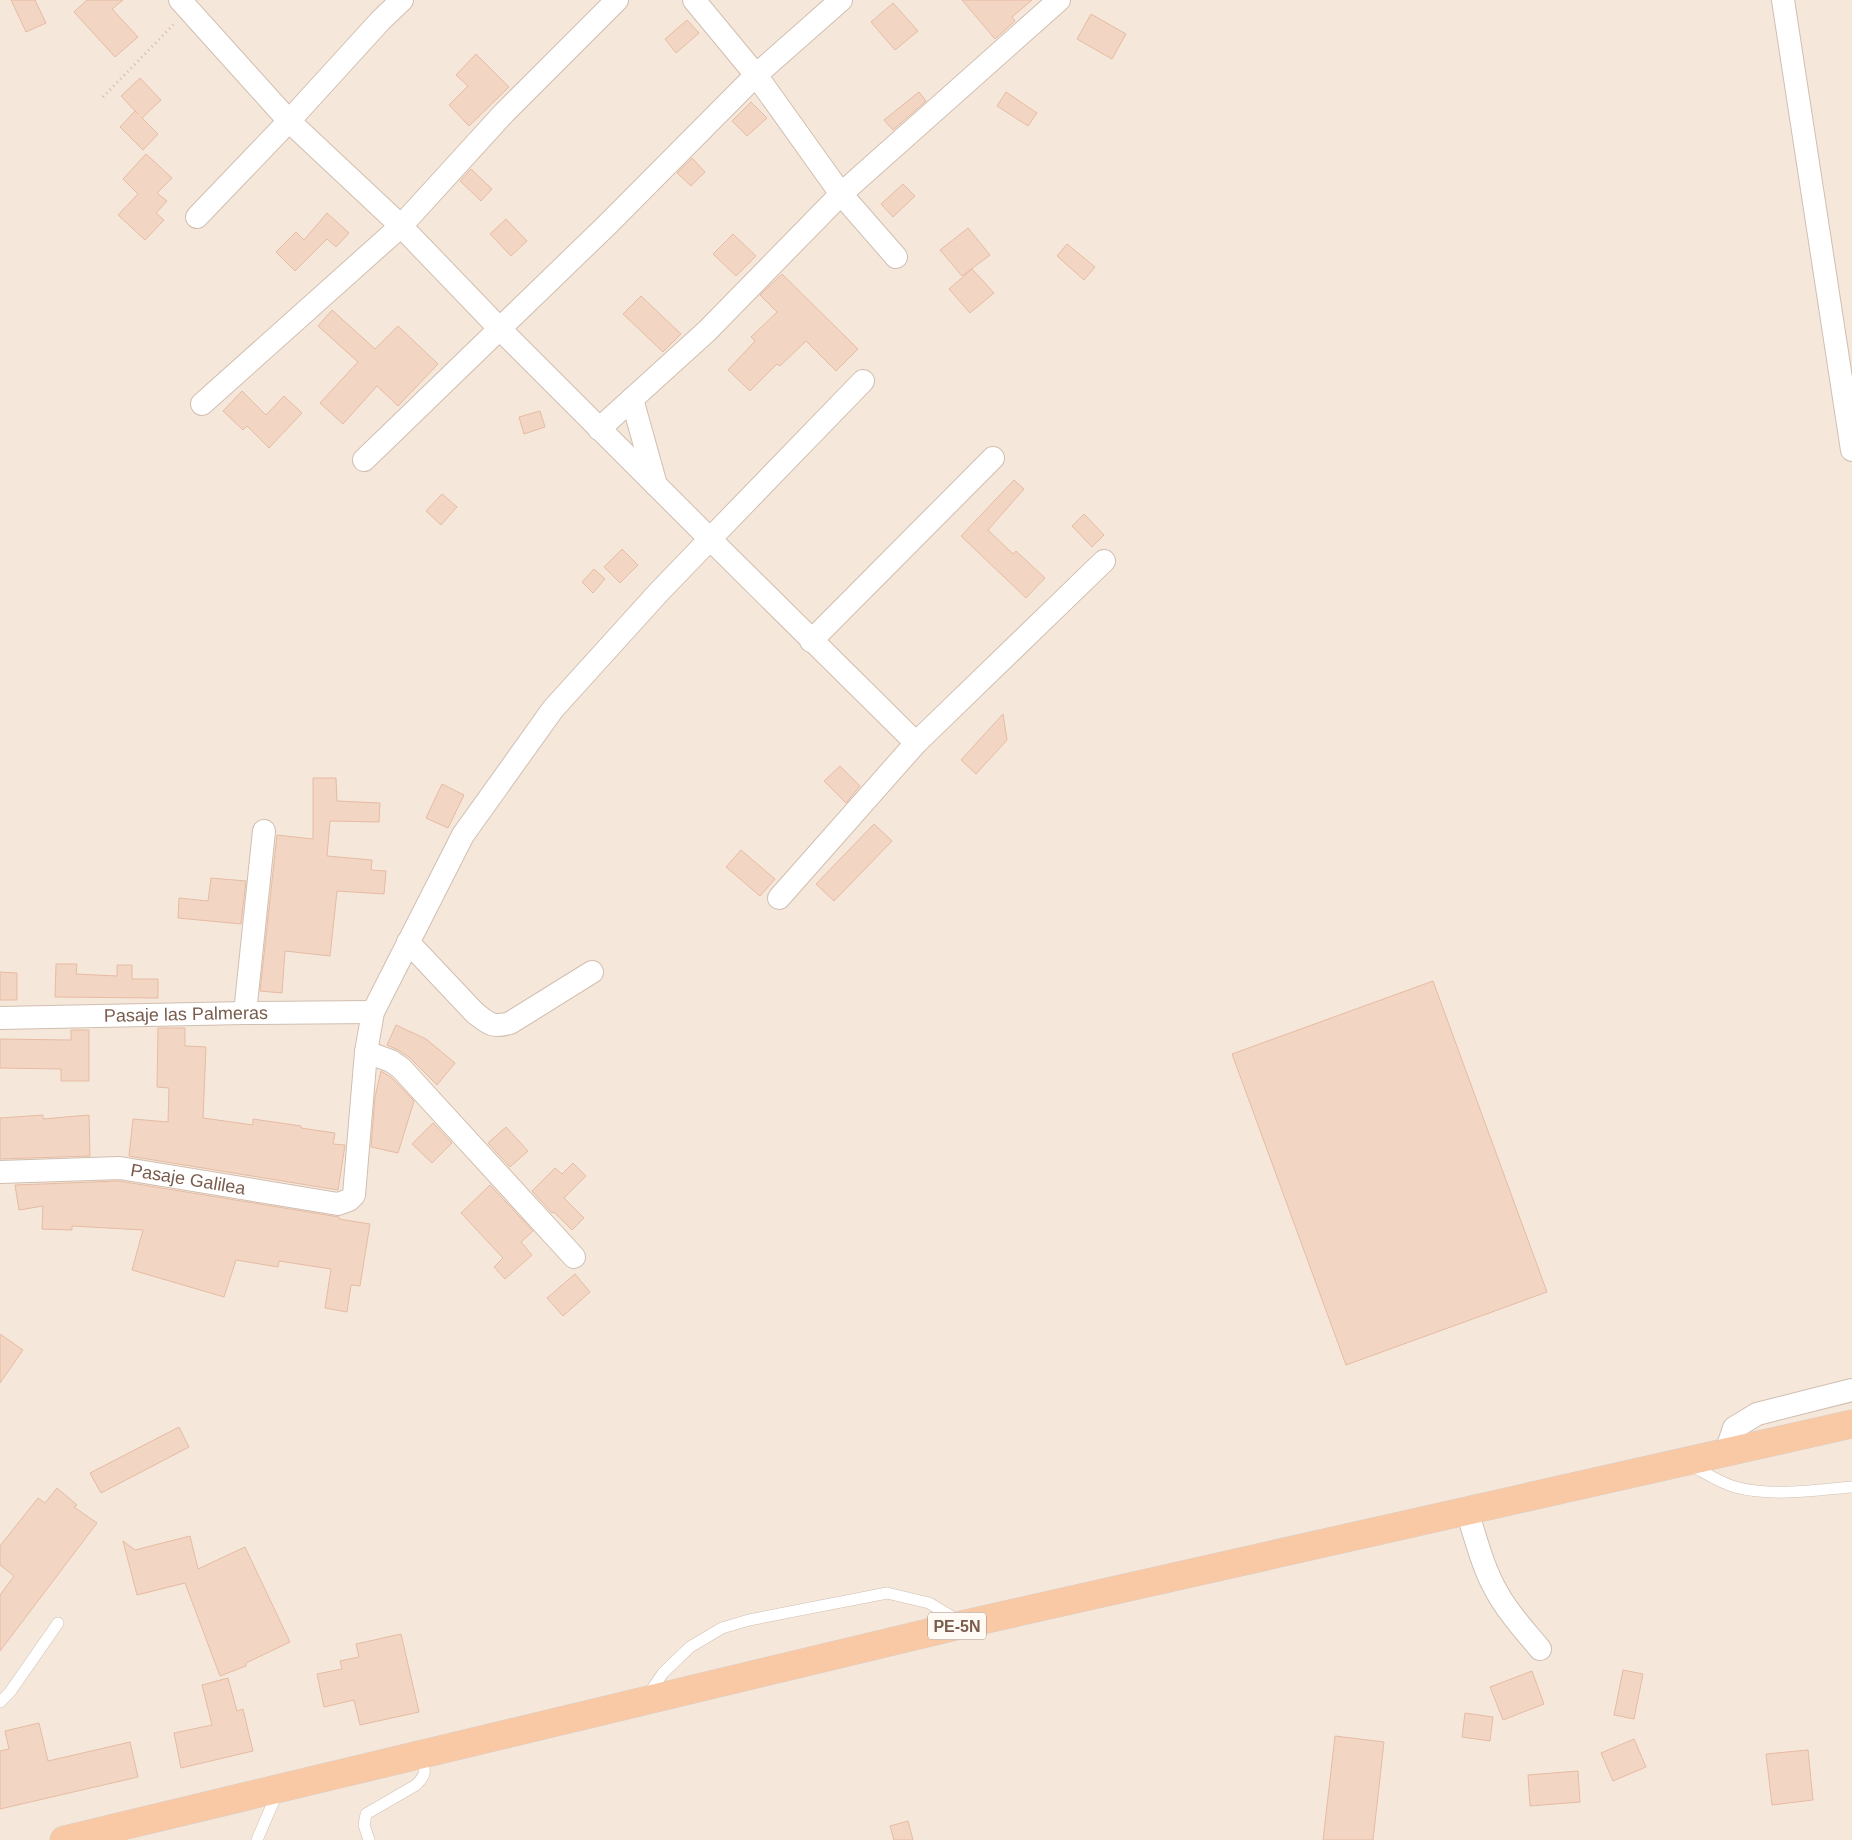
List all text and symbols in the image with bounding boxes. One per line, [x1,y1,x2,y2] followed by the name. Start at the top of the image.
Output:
[104,1003,268,1026] street label: Pasaje las Palmeras
[129,1160,248,1199] street label: Pasaje Galilea
[928,1612,986,1640] road number: PE-5N

